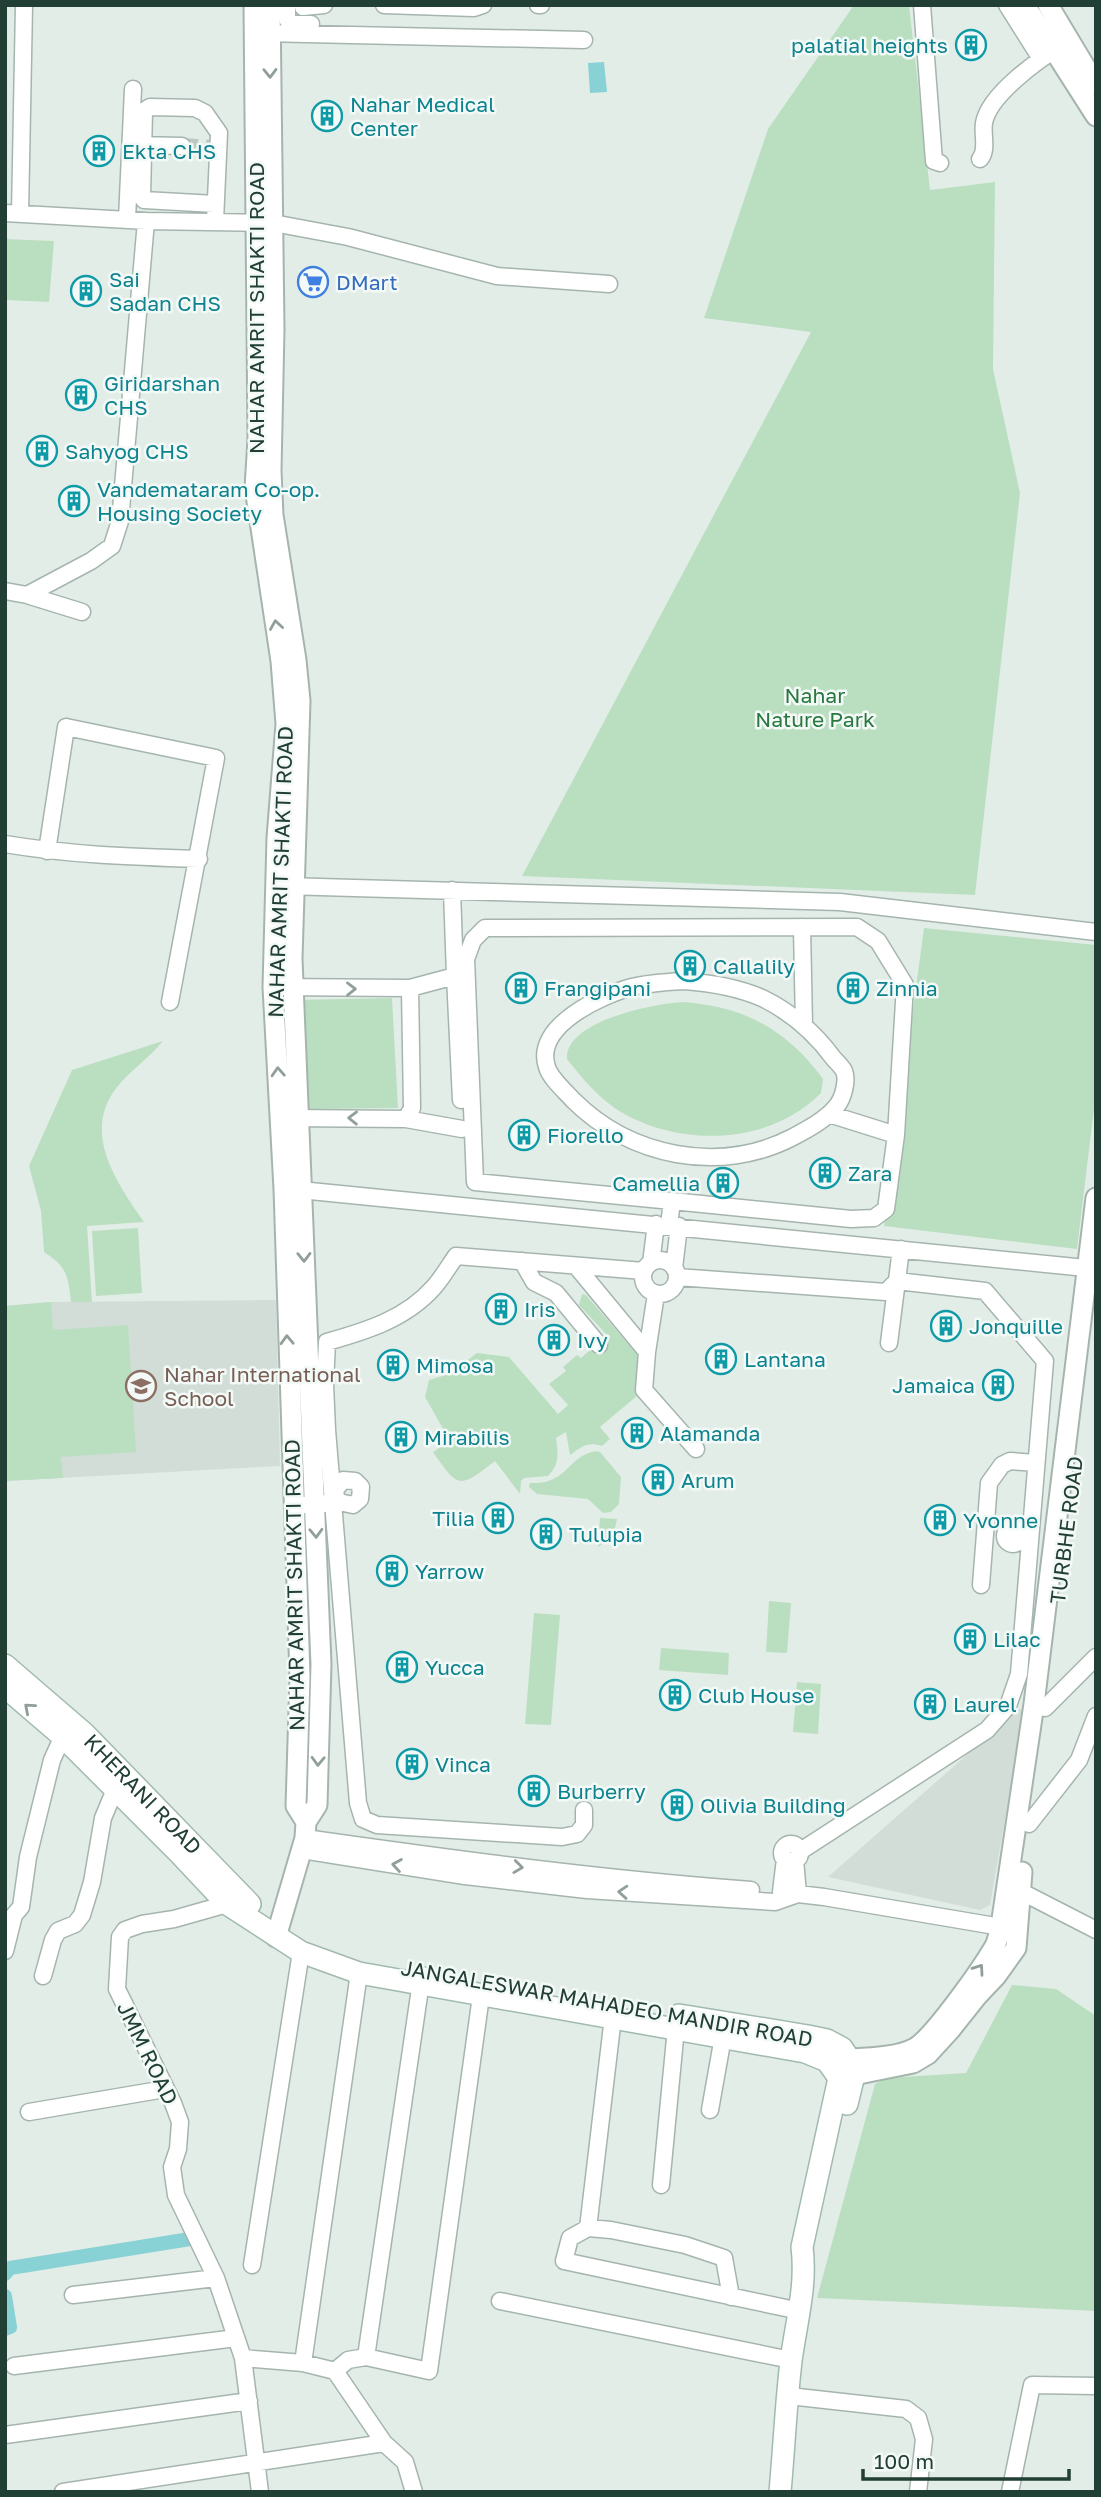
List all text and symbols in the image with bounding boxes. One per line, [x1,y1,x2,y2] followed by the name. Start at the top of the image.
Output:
[954,28,988,62] building icon: palatial heights
[791,32,948,58] place label: palatial heights
[262,69,278,79] one-way arrow
[350,91,495,141] place label: Nahar Medical Center
[310,99,344,133] building icon: Nahar Medical Center
[82,134,116,168] building icon: Ekta CHS
[122,138,216,164] place label: Ekta CHS
[243,162,269,454] street label: NAHAR AMRIT SHAKTI ROAD
[296,265,330,299] supermarket icon: DMart
[109,266,221,316] place label: Sai Sadan CHS
[336,269,398,295] place label: DMart
[69,274,103,308] building icon: Sai Sadan CHS
[104,370,220,420] place label: Giridarshan CHS
[64,378,98,412] building icon: Giridarshan CHS
[25,434,59,468] building icon: Sahyog CHS
[65,438,189,464] place label: Sahyog CHS
[97,476,320,526] place label: Vandemataram Co-op. Housing Society
[57,484,91,518] building icon: Vandemataram Co-op. Housing Society
[269,619,284,631] one-way arrow
[755,682,875,732] park label: Nahar Nature Park
[262,726,298,1018] street label: NAHAR AMRIT SHAKTI ROAD
[673,949,707,983] building icon: Callalily
[713,953,795,979] place label: Callalily
[504,971,538,1005] building icon: Frangipani
[836,971,870,1005] building icon: Zinnia
[544,975,651,1001] place label: Frangipani
[876,975,938,1001] place label: Zinnia
[347,981,357,997] one-way arrow
[271,1066,286,1077] one-way arrow
[347,1111,358,1126] one-way arrow
[507,1118,541,1152] building icon: Fiorello
[547,1122,624,1148] place label: Fiorello
[808,1156,842,1190] building icon: Zara
[848,1160,892,1186] place label: Zara
[706,1166,740,1200] building icon: Camellia
[612,1170,700,1196] place label: Camellia
[297,1252,312,1263] one-way arrow
[484,1292,518,1326] building icon: Iris
[524,1296,556,1322] place label: Iris
[929,1309,963,1343] building icon: Jonquille
[969,1313,1063,1339] place label: Jonquille
[537,1323,571,1357] building icon: Ivy
[577,1327,608,1353] place label: Ivy
[280,1334,295,1345] one-way arrow
[704,1342,738,1376] building icon: Lantana
[744,1346,826,1372] place label: Lantana
[376,1348,410,1382] building icon: Mimosa
[416,1352,494,1378] place label: Mimosa
[164,1361,361,1411] place label: Nahar International School
[981,1368,1015,1402] building icon: Jamaica
[124,1369,158,1403] school or university icon: Nahar International School
[892,1372,975,1398] place label: Jamaica
[620,1416,654,1450] building icon: Alamanda
[384,1420,418,1454] building icon: Mirabilis
[660,1420,760,1446] place label: Alamanda
[424,1424,510,1450] place label: Mirabilis
[278,1439,310,1731] street label: NAHAR AMRIT SHAKTI ROAD
[1044,1455,1088,1605] street label: TURBHE ROAD
[641,1463,675,1497] building icon: Arum
[681,1467,735,1493] place label: Arum
[481,1501,515,1535] building icon: Tilia
[923,1503,957,1537] building icon: Yvonne
[432,1505,475,1531] place label: Tilia
[963,1507,1038,1533] place label: Yvonne
[529,1517,563,1551] building icon: Tulupia
[569,1521,643,1547] place label: Tulupia
[308,1528,323,1539] one-way arrow
[375,1554,409,1588] building icon: Yarrow
[415,1558,484,1584] place label: Yarrow
[953,1622,987,1656] building icon: Lilac
[993,1626,1041,1652] place label: Lilac
[385,1650,419,1684] building icon: Yucca
[425,1654,485,1680] place label: Yucca
[658,1678,692,1712] building icon: Club House
[698,1682,814,1708] place label: Club House
[913,1687,947,1721] building icon: Laurel
[953,1691,1017,1717] place label: Laurel
[24,1704,37,1716] one-way arrow
[79,1728,207,1859] street label: KHERANI ROAD
[395,1747,429,1781] building icon: Vinca
[435,1751,491,1777] place label: Vinca
[310,1756,326,1766] one-way arrow
[517,1774,551,1808] building icon: Burberry
[557,1778,646,1804] place label: Burberry
[660,1788,694,1822] building icon: Olivia Building
[700,1792,846,1818] place label: Olivia Building
[391,1858,403,1873] one-way arrow
[512,1860,524,1875] one-way arrow
[617,1885,628,1900] one-way arrow
[399,1954,815,2052] street label: JANGALESWAR MAHADEO MANDIR ROAD
[971,1964,983,1977] one-way arrow
[112,1997,184,2109] street label: JMM ROAD
[863,2438,1070,2482] scale bar
[874,2448,934,2474] text: 100 m

